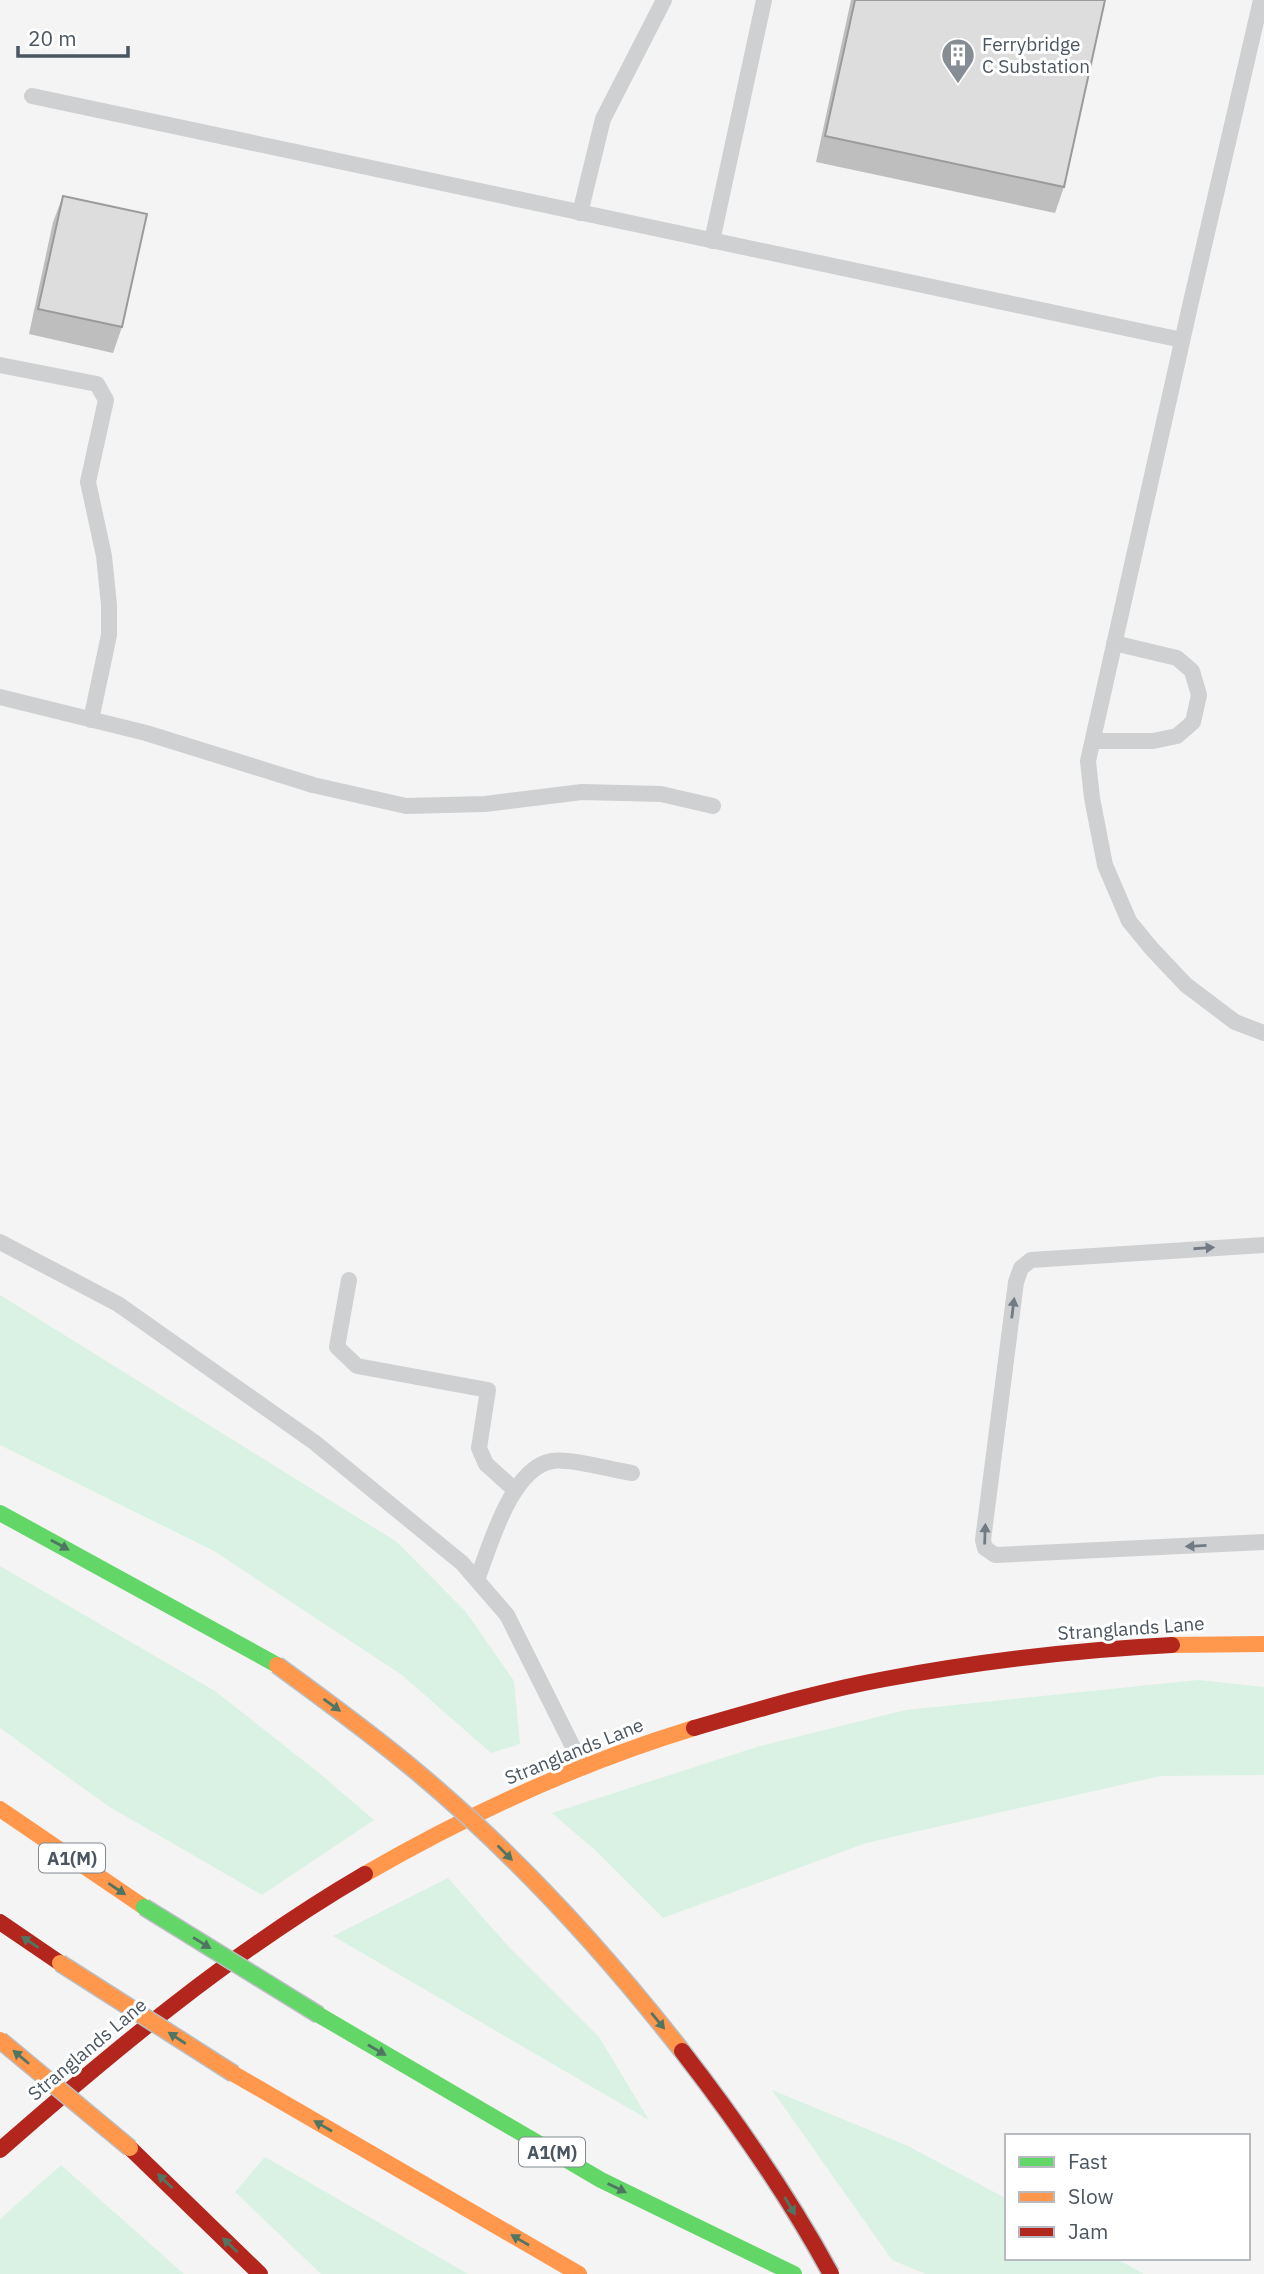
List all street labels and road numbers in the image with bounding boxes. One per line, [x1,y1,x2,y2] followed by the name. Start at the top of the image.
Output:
[1057,1611,1205,1645] street label: Stranglands Lane
[501,1712,647,1790] street label: Stranglands Lane
[39,1844,105,1872] road number: A1(M)
[23,1992,151,2106] street label: Stranglands Lane
[519,2138,585,2166] road number: A1(M)

